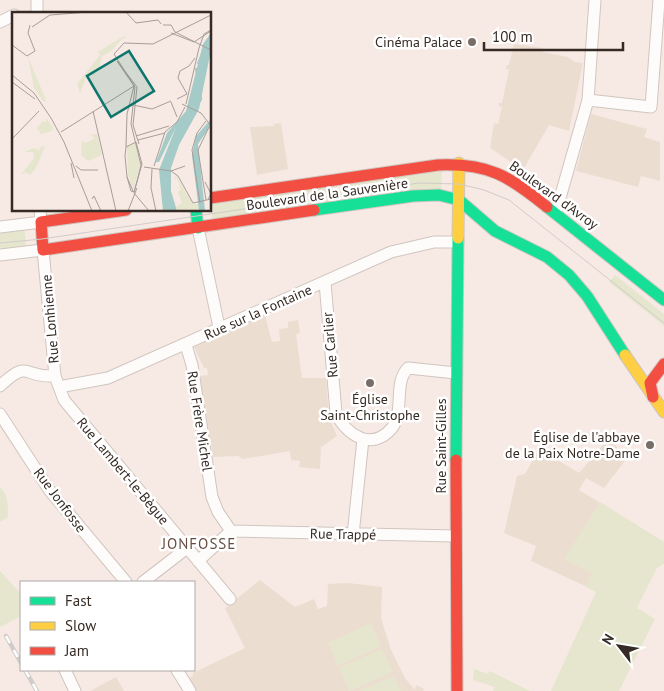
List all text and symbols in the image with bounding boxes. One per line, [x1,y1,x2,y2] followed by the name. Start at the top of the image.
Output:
[12,12,211,211] inset map
[484,20,623,52] scale bar
[492,27,533,46] text: 100 m
[375,33,462,51] place label: Cinéma Palace
[466,36,478,48] marker: Cinéma Palace
[506,157,602,234] street label: Boulevard d'Avroy
[245,174,409,214] street label: Boulevard de la Sauvenière
[37,274,63,364] street label: Rue Lonhienne
[201,280,315,344] street label: Rue sur la Fontaine
[318,311,342,379] street label: Rue Carlier
[183,370,217,472] street label: Rue Frère Michel
[364,377,376,389] marker: Église Saint-Christophe
[320,390,420,424] place label: Église Saint-Christophe
[432,398,450,494] street label: Rue Saint-Gilles
[73,414,173,528] street label: Rue Lambert-le-Bègue
[505,428,640,462] place label: Église de l'abbaye de la Paix Notre-Dame
[644,439,656,451] marker: Église de l'abbaye de la Paix Notre-Dame
[30,464,90,536] street label: Rue Jonfosse
[310,524,376,544] street label: Rue Trappé
[161,534,236,553] district label: JONFOSSE
[20,581,195,671] legend
[65,591,92,610] text: Fast
[65,616,96,635] text: Slow
[594,621,644,671] north arrow
[598,631,618,648] text: N
[64,641,89,660] text: Jam

